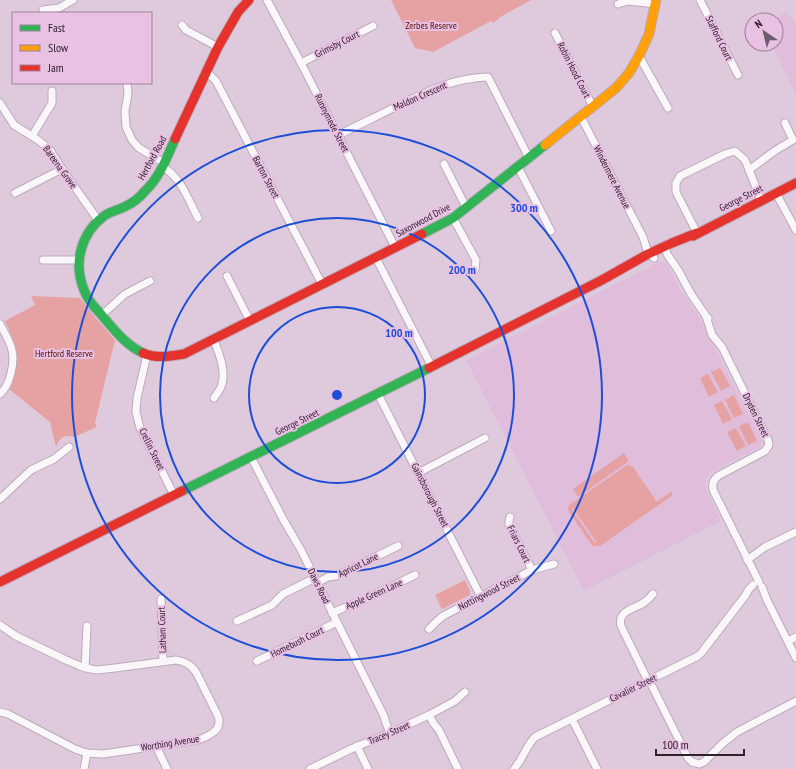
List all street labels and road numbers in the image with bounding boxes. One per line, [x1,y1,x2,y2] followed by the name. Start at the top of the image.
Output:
[703,13,736,63] street label: Stafford Court
[313,27,362,61] street label: Grimsby Court
[554,40,594,100] street label: Robin Hood Court
[391,78,449,114] street label: Maldon Crescent
[312,92,352,155] street label: Runnymede Street
[135,134,169,182] street label: Hertford Road
[40,143,80,191] street label: Bareena Grove
[591,143,633,211] street label: Windermere Avenue
[249,154,283,201] street label: Barton Street
[717,181,765,215] street label: George Street
[393,200,453,240] street label: Saxonwood Drive
[740,391,772,439] street label: Dryden Street
[273,406,321,438] street label: George Street
[136,426,168,472] street label: Crellin Street
[408,461,452,530] street label: Gainsborough Street
[504,523,534,565] street label: Friars Court
[336,550,380,580] street label: Apricot Lane
[305,566,333,606] street label: Daws Road
[456,571,522,613] street label: Nottingwood Street
[344,576,404,612] street label: Apple Green Lane
[155,606,169,653] street label: Latham Court
[268,623,326,660] street label: Homebush Court
[607,671,659,705] street label: Cavalier Street
[366,718,412,748] street label: Tracey Street
[140,732,200,754] street label: Worthing Avenue

